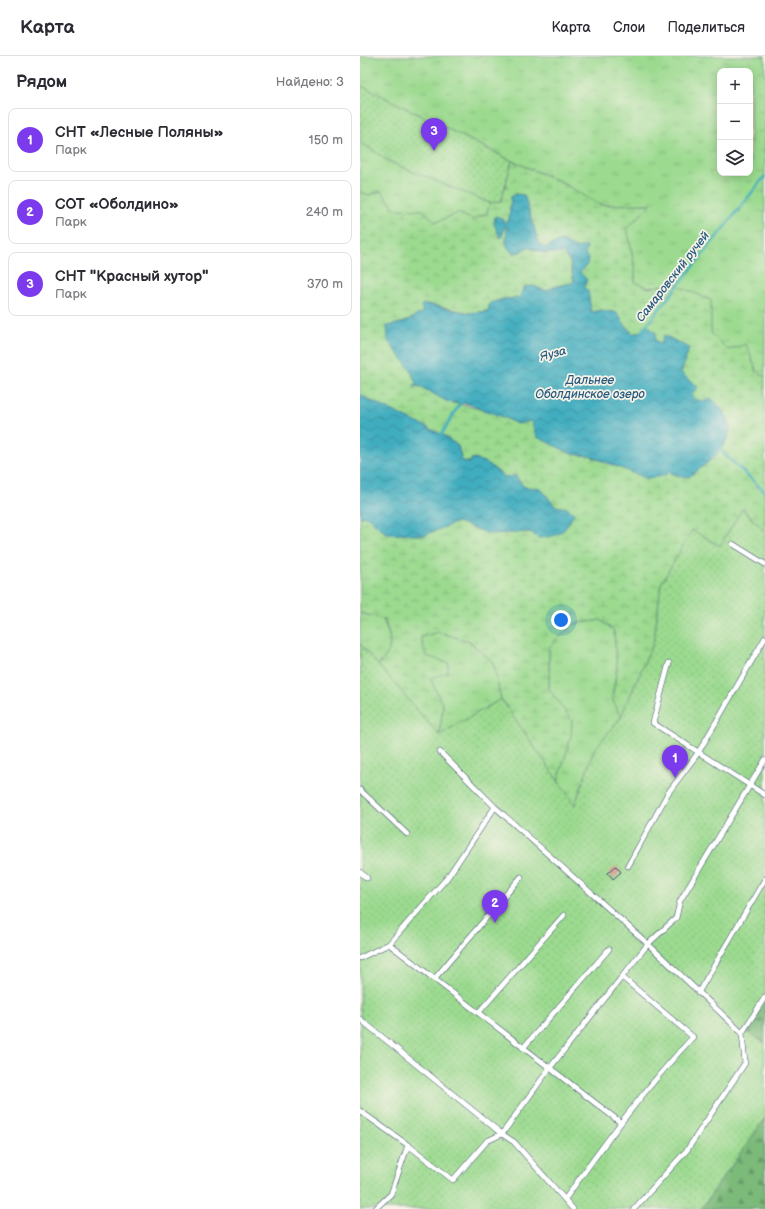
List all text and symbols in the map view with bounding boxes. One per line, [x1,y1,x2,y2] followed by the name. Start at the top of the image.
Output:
[20,16,74,39] text: Карта
[551,19,591,36] text: Карта
[613,19,645,36] text: Слои
[667,19,745,36] text: Поделиться
[717,68,753,176] map controls
[717,68,753,104] button: +
[16,72,67,92] text: Рядом
[276,74,344,90] text: Найдено: 3
[717,104,753,140] button: −
[421,118,447,151] pin: 3
[55,123,224,142] text: СНТ «Лесные Поляны»
[27,132,33,148] text: 1
[309,132,343,148] text: 150 m
[717,140,753,176] button: layers
[55,142,87,158] text: Парк
[55,195,179,214] text: СОТ «Оболдино»
[26,204,34,220] text: 2
[306,204,343,220] text: 240 m
[55,214,87,230] text: Парк
[633,229,713,325] water label: Самаровский ручей
[55,267,209,286] text: СНТ "Красный хутор"
[26,276,34,292] text: 3
[307,276,343,292] text: 370 m
[55,286,87,302] text: Парк
[537,343,568,365] water label: Яуза
[535,373,645,402] water label: Дальнее Оболдинское озеро
[551,610,571,630] your location
[662,745,688,778] pin: 1
[482,890,508,923] pin: 2

